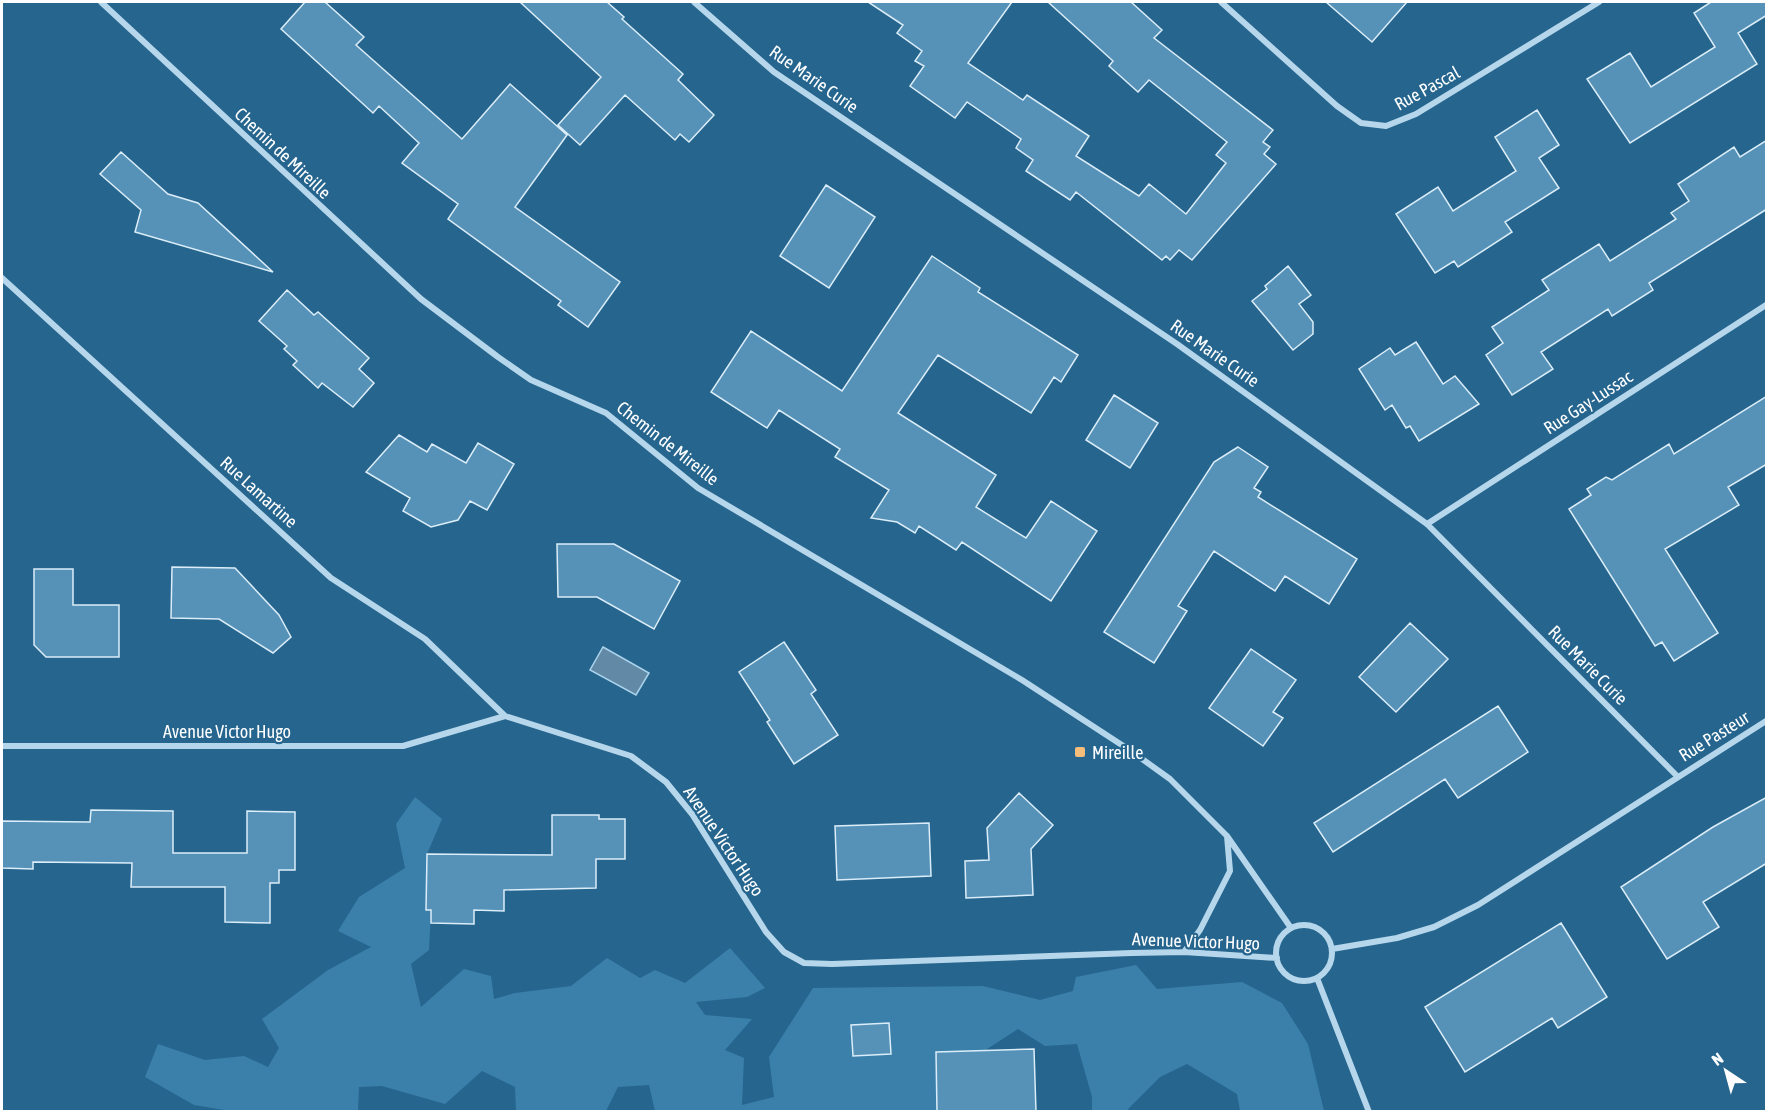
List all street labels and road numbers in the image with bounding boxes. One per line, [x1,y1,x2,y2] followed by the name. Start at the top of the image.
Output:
[766,41,862,117] street label: Rue Marie Curie
[1391,61,1463,114] street label: Rue Pascal
[231,103,335,203] street label: Chemin de Mireille
[1167,315,1263,391] street label: Rue Marie Curie
[1540,365,1637,438] street label: Rue Gay-Lussac
[613,397,723,489] street label: Chemin de Mireille
[216,452,302,532] street label: Rue Lamartine
[1544,621,1632,709] street label: Rue Marie Curie
[1675,706,1754,766] street label: Rue Pasteur
[163,721,291,742] street label: Avenue Victor Hugo
[679,782,769,900] street label: Avenue Victor Hugo
[1132,928,1260,954] street label: Avenue Victor Hugo

